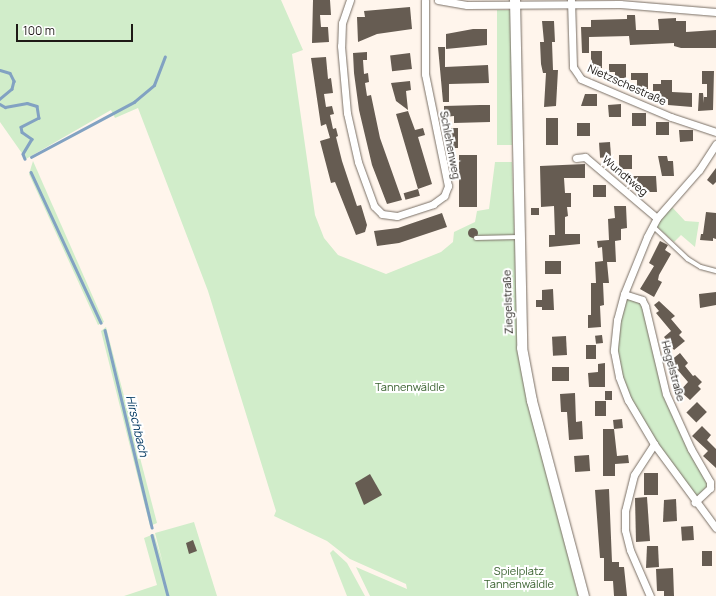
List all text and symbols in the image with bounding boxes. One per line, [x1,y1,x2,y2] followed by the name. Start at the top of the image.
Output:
[18,16,135,42] scale bar
[23,22,55,39] text: 100 m
[586,62,668,108] street label: Nietzschestraße
[437,110,463,180] street label: Schlehenweg
[600,153,650,199] street label: Wundtweg
[500,270,516,334] street label: Ziegelstraße
[659,339,687,403] street label: Hegelstraße
[375,380,445,394] park label: Tannenwäldle
[123,394,151,458] water label: Hirschbach
[484,565,554,591] park label: Spielplatz Tannenwäldle

